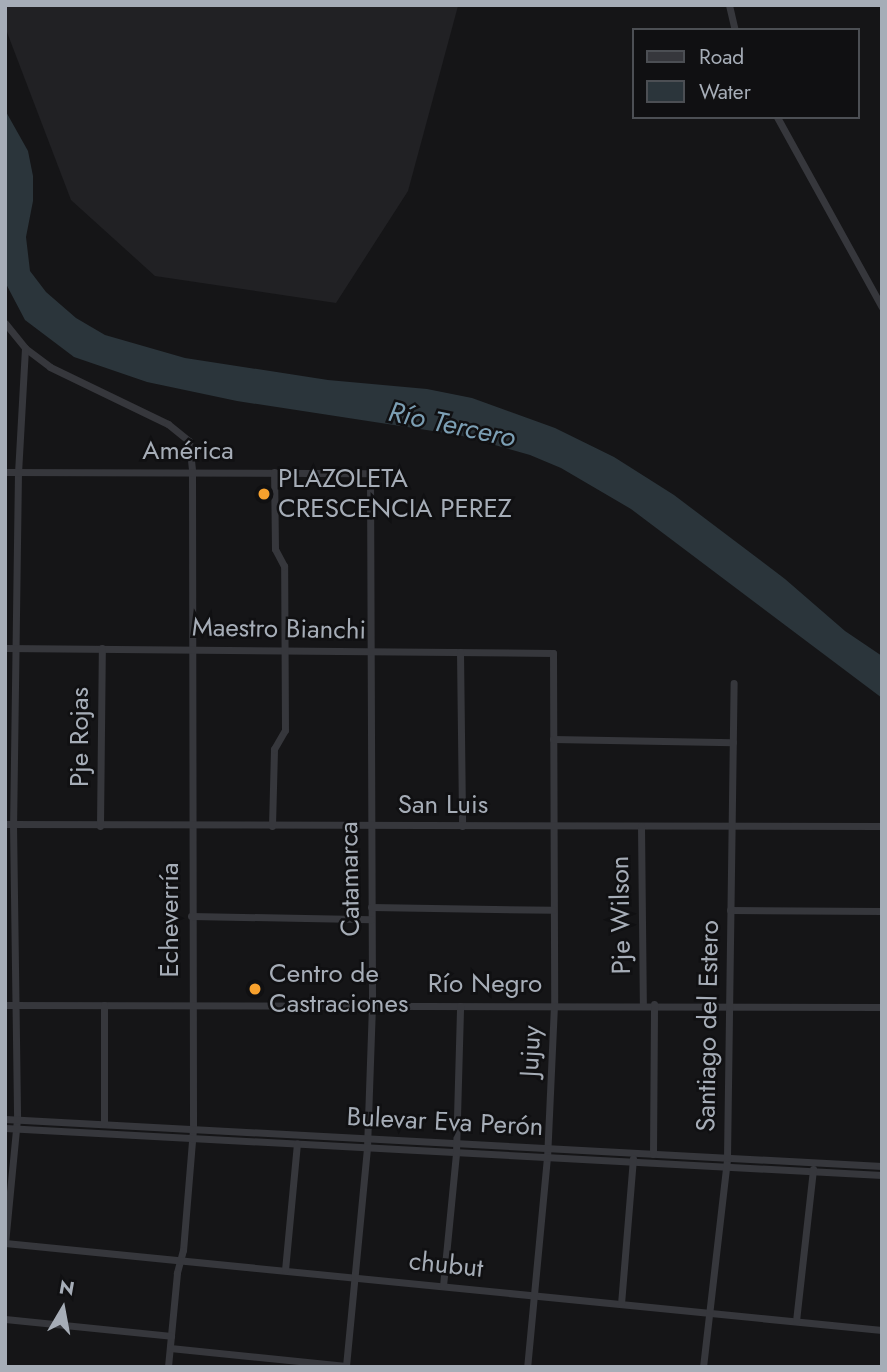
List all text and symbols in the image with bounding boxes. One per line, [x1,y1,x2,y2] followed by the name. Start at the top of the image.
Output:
[632,28,859,119] legend
[699,42,744,72] text: Road
[699,77,751,107] text: Water
[385,395,519,455] water label: Río Tercero
[142,435,234,467] street label: América
[278,463,512,524] place label: PLAZOLETA CRESCENCIA PEREZ
[256,486,272,502] marker: PLAZOLETA CRESCENCIA PEREZ
[192,612,366,646] street label: Maestro Bianchi
[64,687,96,787] street label: Pje Rojas
[398,789,488,821] street label: San Luis
[333,821,367,937] street label: Catamarca
[604,855,638,975] street label: Pje Wilson
[154,863,186,977] street label: Echeverría
[691,920,725,1132] street label: Santiago del Estero
[269,958,408,1020] place label: Centro de Castraciones
[428,968,542,1000] street label: Río Negro
[247,981,263,997] marker: Centro de Castraciones
[514,1024,548,1078] street label: Jujuy
[346,1101,544,1143] street label: Bulevar Eva Perón
[407,1246,485,1284] street label: chubut
[57,1273,77,1302] text: N
[28,1274,98,1344] north arrow

